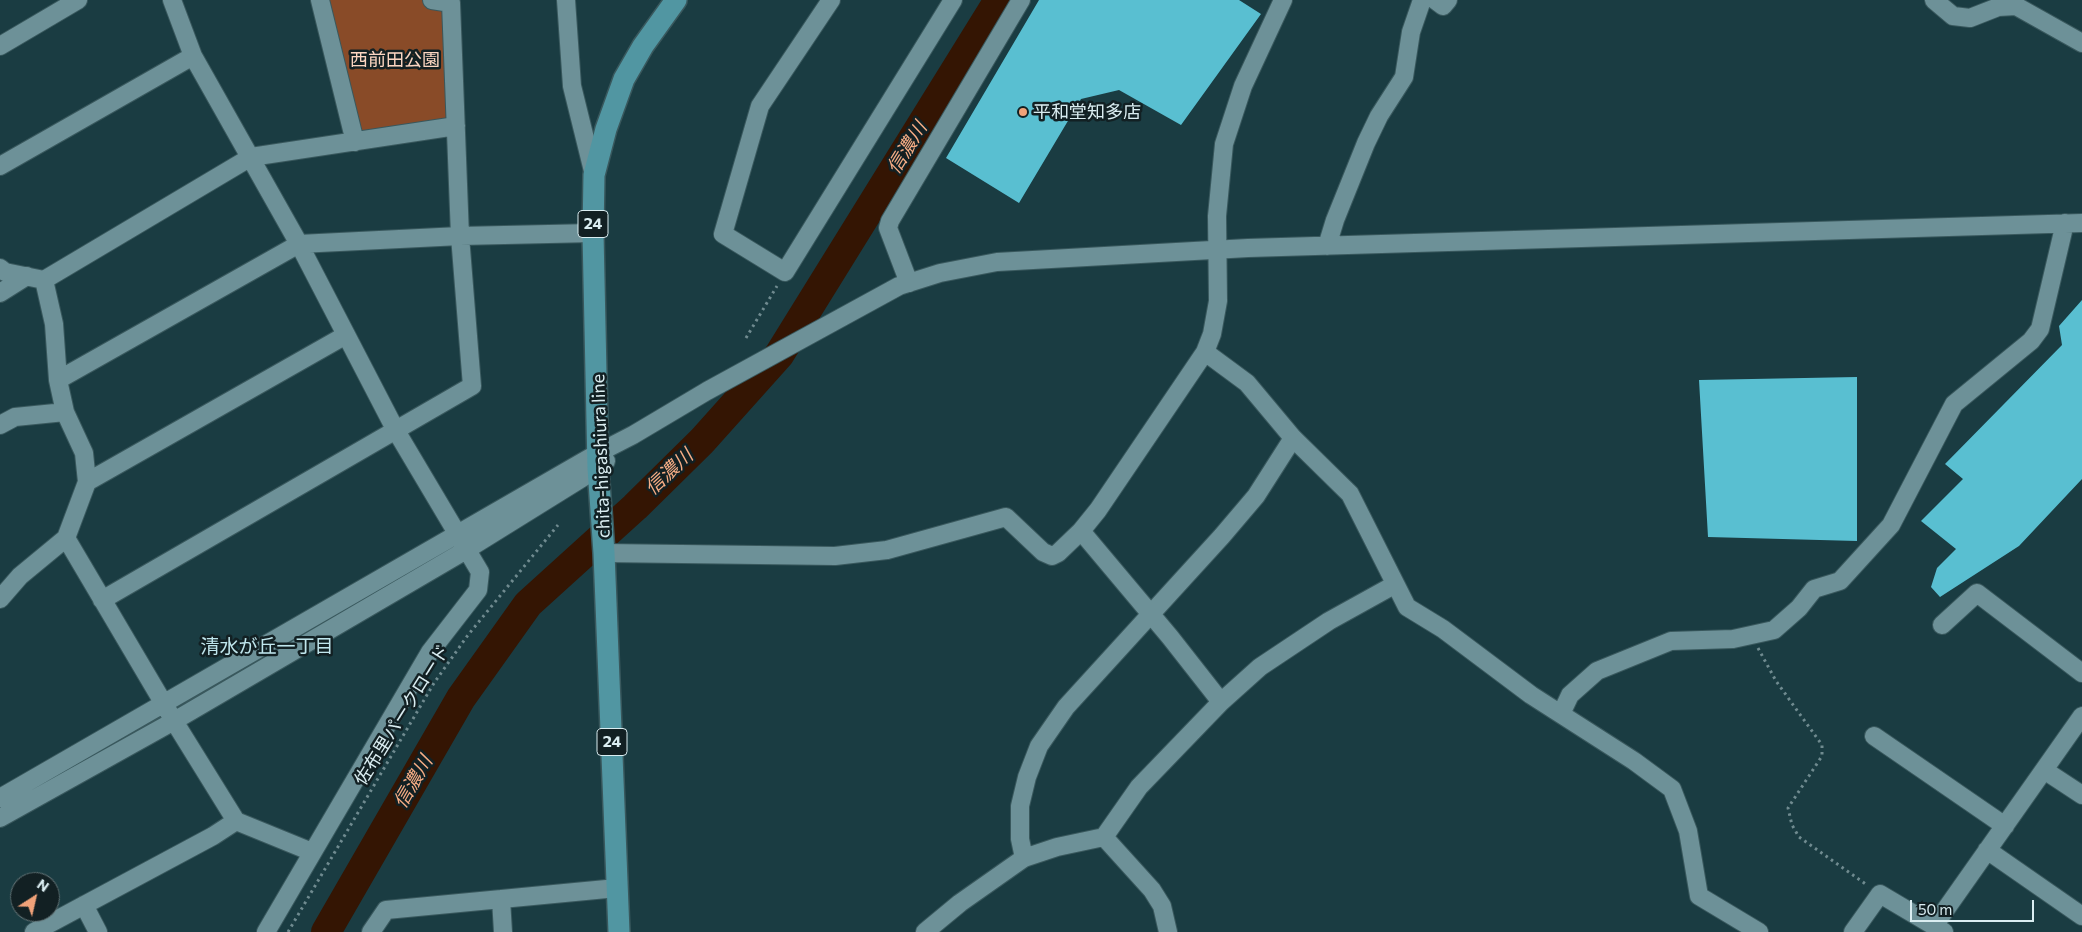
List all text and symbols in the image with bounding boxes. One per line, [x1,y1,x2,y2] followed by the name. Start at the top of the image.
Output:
[350,49,440,71] park label: 西前田公園
[1033,101,1141,123] place label: 平和堂知多店
[1017,106,1029,118] marker: 平和堂知多店
[882,118,932,178] water label: 信濃川
[578,210,608,238] road number: 24
[587,374,615,538] street label: chita-higashiura line
[640,444,698,500] water label: 信濃川
[201,636,333,658] district label: 清水が丘一丁目
[350,641,454,789] street label: 佐布里パークロード
[597,729,627,756] road number: 24
[389,752,437,812] water label: 信濃川
[10,872,60,922] north arrow
[34,875,52,895] text: N
[1912,890,2036,922] scale bar
[1918,900,1952,918] text: 50 m

